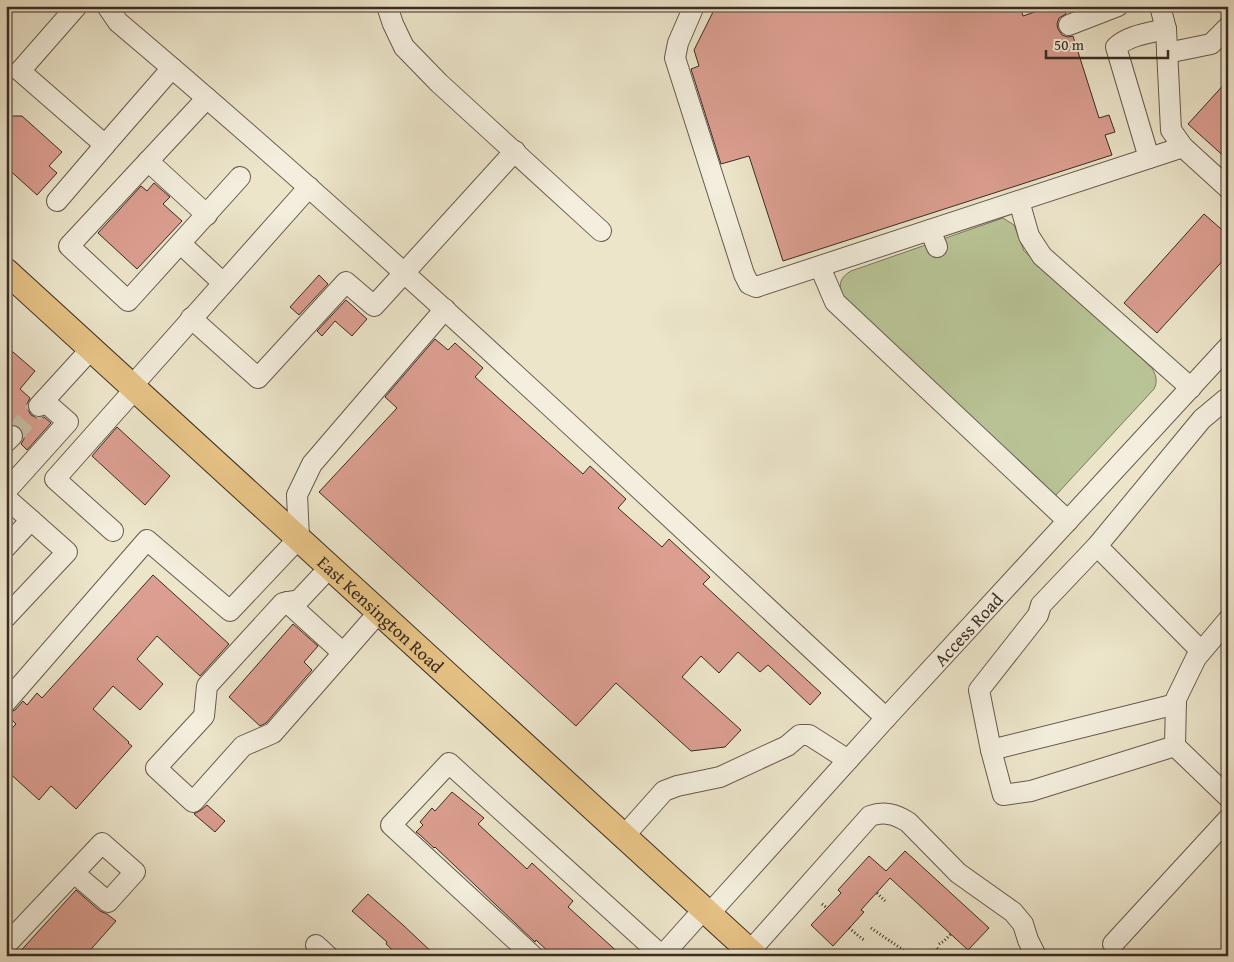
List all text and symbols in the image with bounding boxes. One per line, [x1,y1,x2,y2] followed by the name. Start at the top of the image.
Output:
[1046,28,1169,60] scale bar
[1054,34,1085,55] text: 50 m
[312,549,450,679] street label: East Kensington Road
[927,586,1009,672] street label: Access Road

